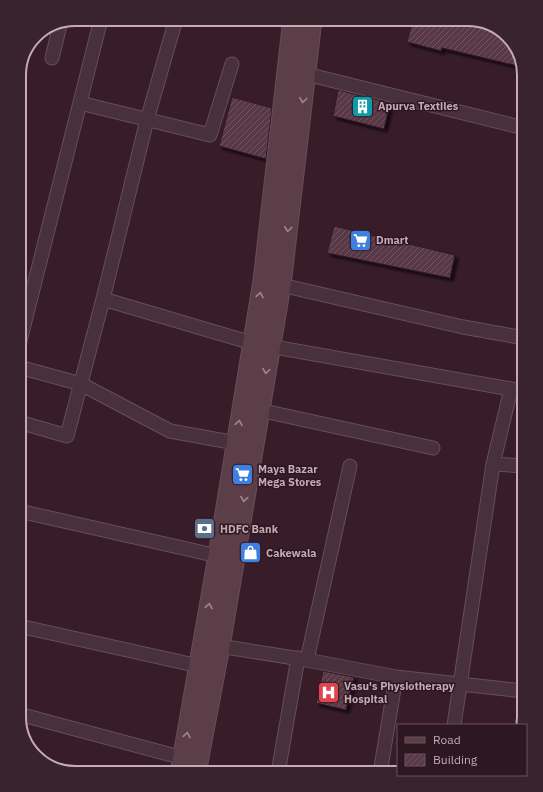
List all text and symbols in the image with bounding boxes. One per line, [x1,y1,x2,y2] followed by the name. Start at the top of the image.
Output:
[349,93,375,119] building icon: Apurva Textiles
[299,97,308,103] one-way arrow
[378,99,459,113] place label: Apurva Textiles
[283,226,292,232] one-way arrow
[347,227,373,253] supermarket icon: Dmart
[376,233,408,247] place label: Dmart
[256,292,264,298] one-way arrow
[262,368,271,374] one-way arrow
[234,420,243,426] one-way arrow
[229,462,255,488] supermarket icon: Maya Bazar Mega Stores
[258,462,322,489] place label: Maya Bazar Mega Stores
[241,496,249,502] one-way arrow
[191,516,217,542] bank icon: HDFC Bank
[220,522,279,536] place label: HDFC Bank
[238,540,264,566] shop icon: Cakewala
[266,546,317,560] place label: Cakewala
[204,603,213,610] one-way arrow
[315,679,341,705] hospital icon: Vasu's Physiotherapy Hospital
[344,679,455,706] place label: Vasu's Physiotherapy Hospital
[397,724,527,776] legend
[182,731,191,738] one-way arrow
[433,732,461,747] text: Road
[433,752,478,767] text: Building

